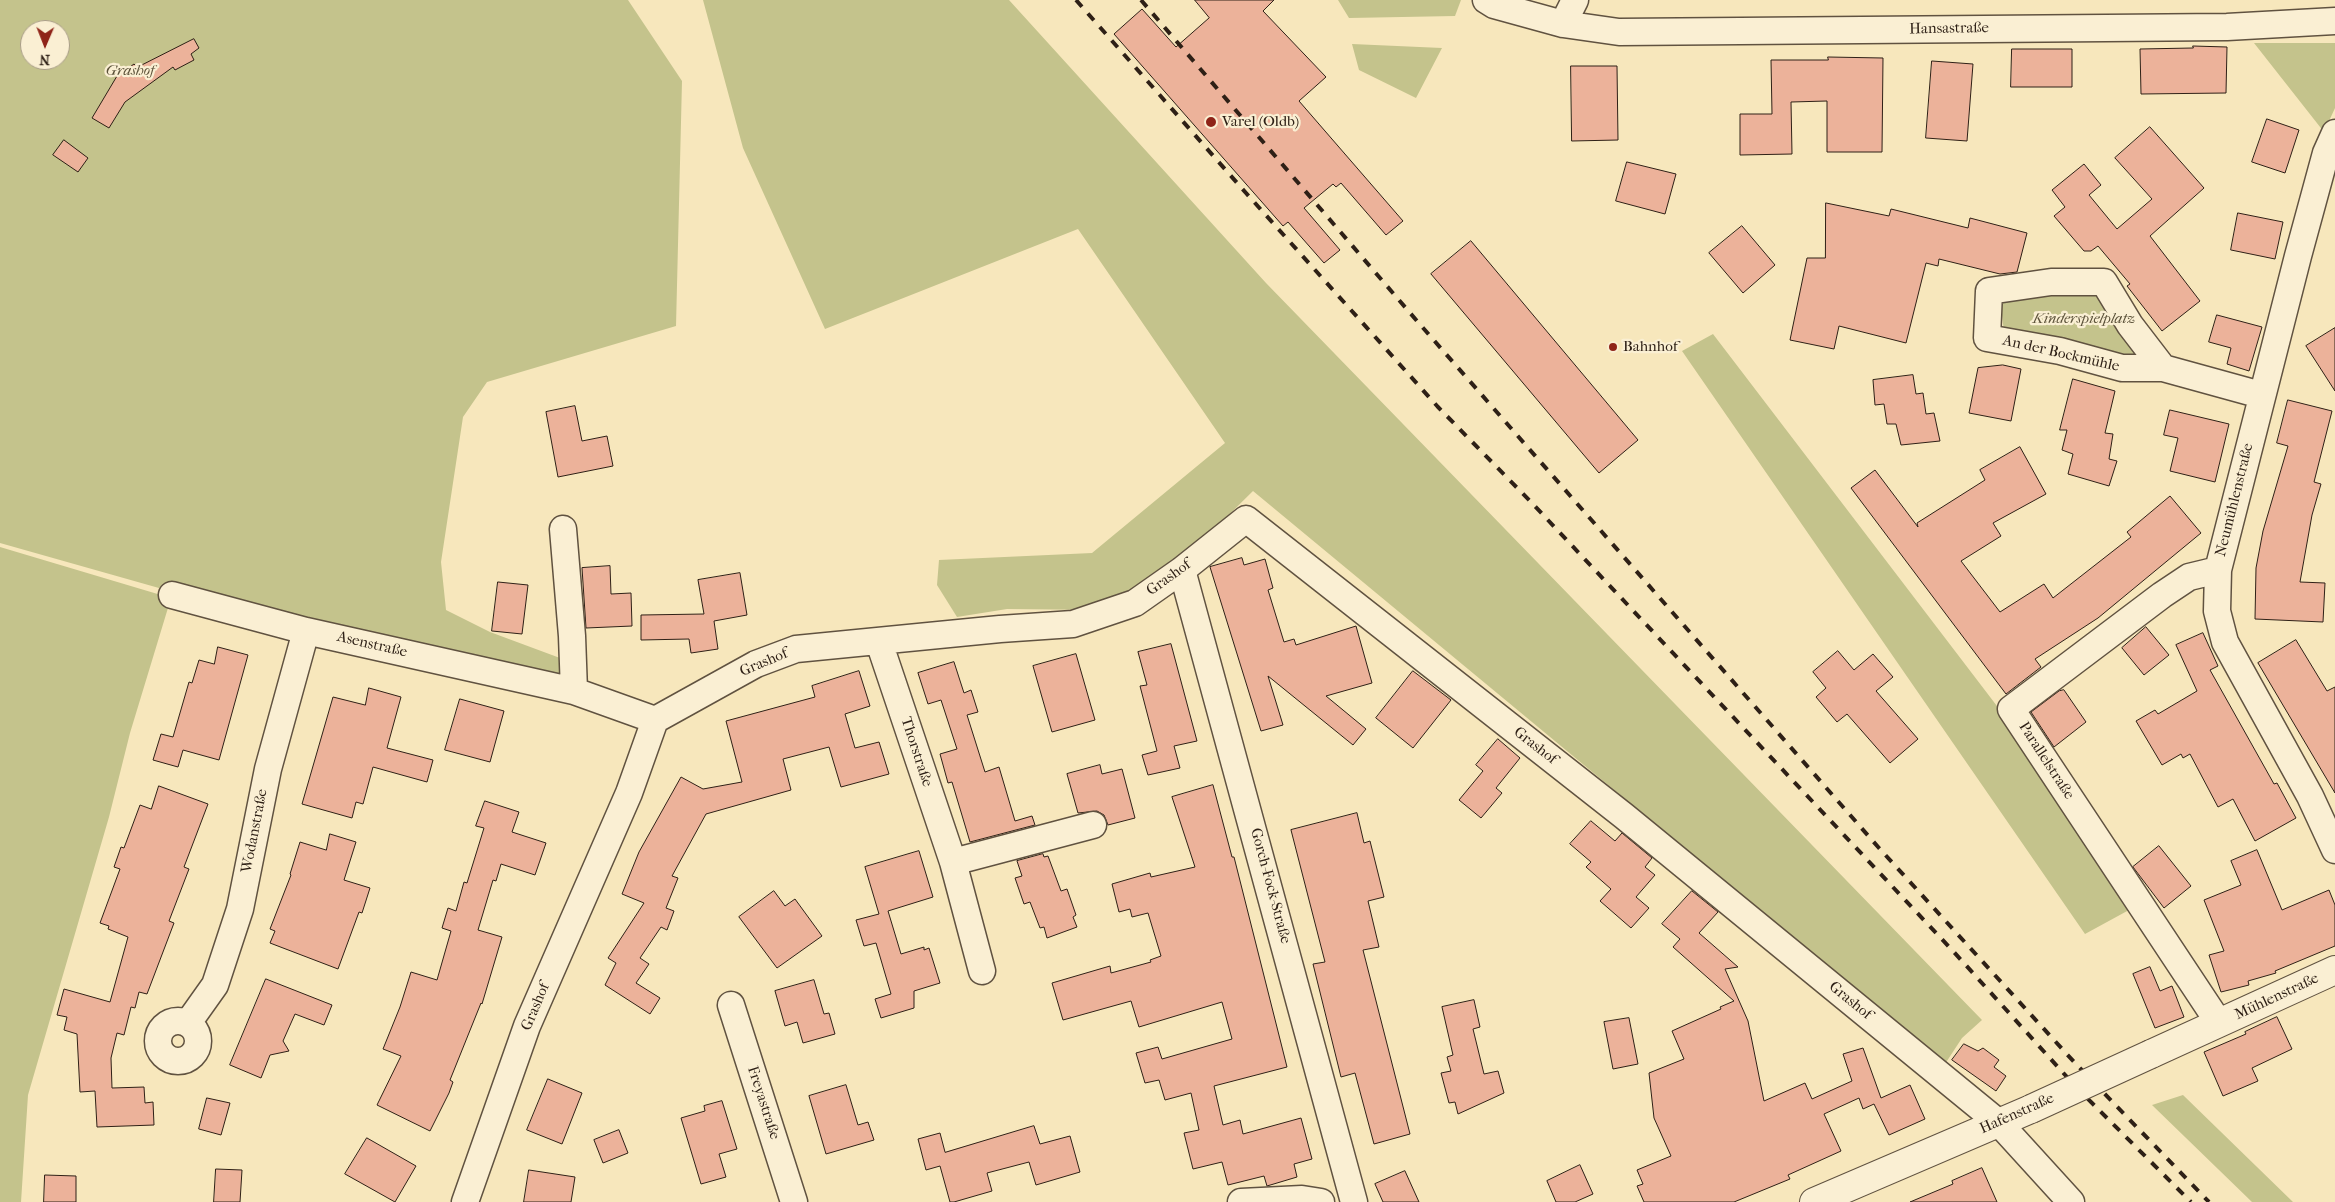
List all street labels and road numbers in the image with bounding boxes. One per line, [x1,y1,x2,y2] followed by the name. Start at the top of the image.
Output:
[1909,19,1989,39] street label: Hansastraße
[2001,332,2121,376] street label: An der Bockmühle
[2212,441,2258,559] street label: Neumühlenstraße
[1143,556,1195,600] street label: Grashof
[335,628,409,662] street label: Asenstraße
[737,645,791,681] street label: Grashof
[896,715,936,789] street label: Thorstraße
[2014,719,2078,803] street label: Parallelstraße
[1510,723,1560,769] street label: Grashof
[238,788,272,874] street label: Wodanstraße
[1246,826,1294,946] street label: Gorch-Fock-Straße
[2232,970,2322,1024] street label: Mühlenstraße
[1825,978,1875,1024] street label: Grashof
[518,980,554,1034] street label: Grashof
[743,1064,783,1142] street label: Freyastraße
[1977,1090,2057,1138] street label: Hafenstraße

